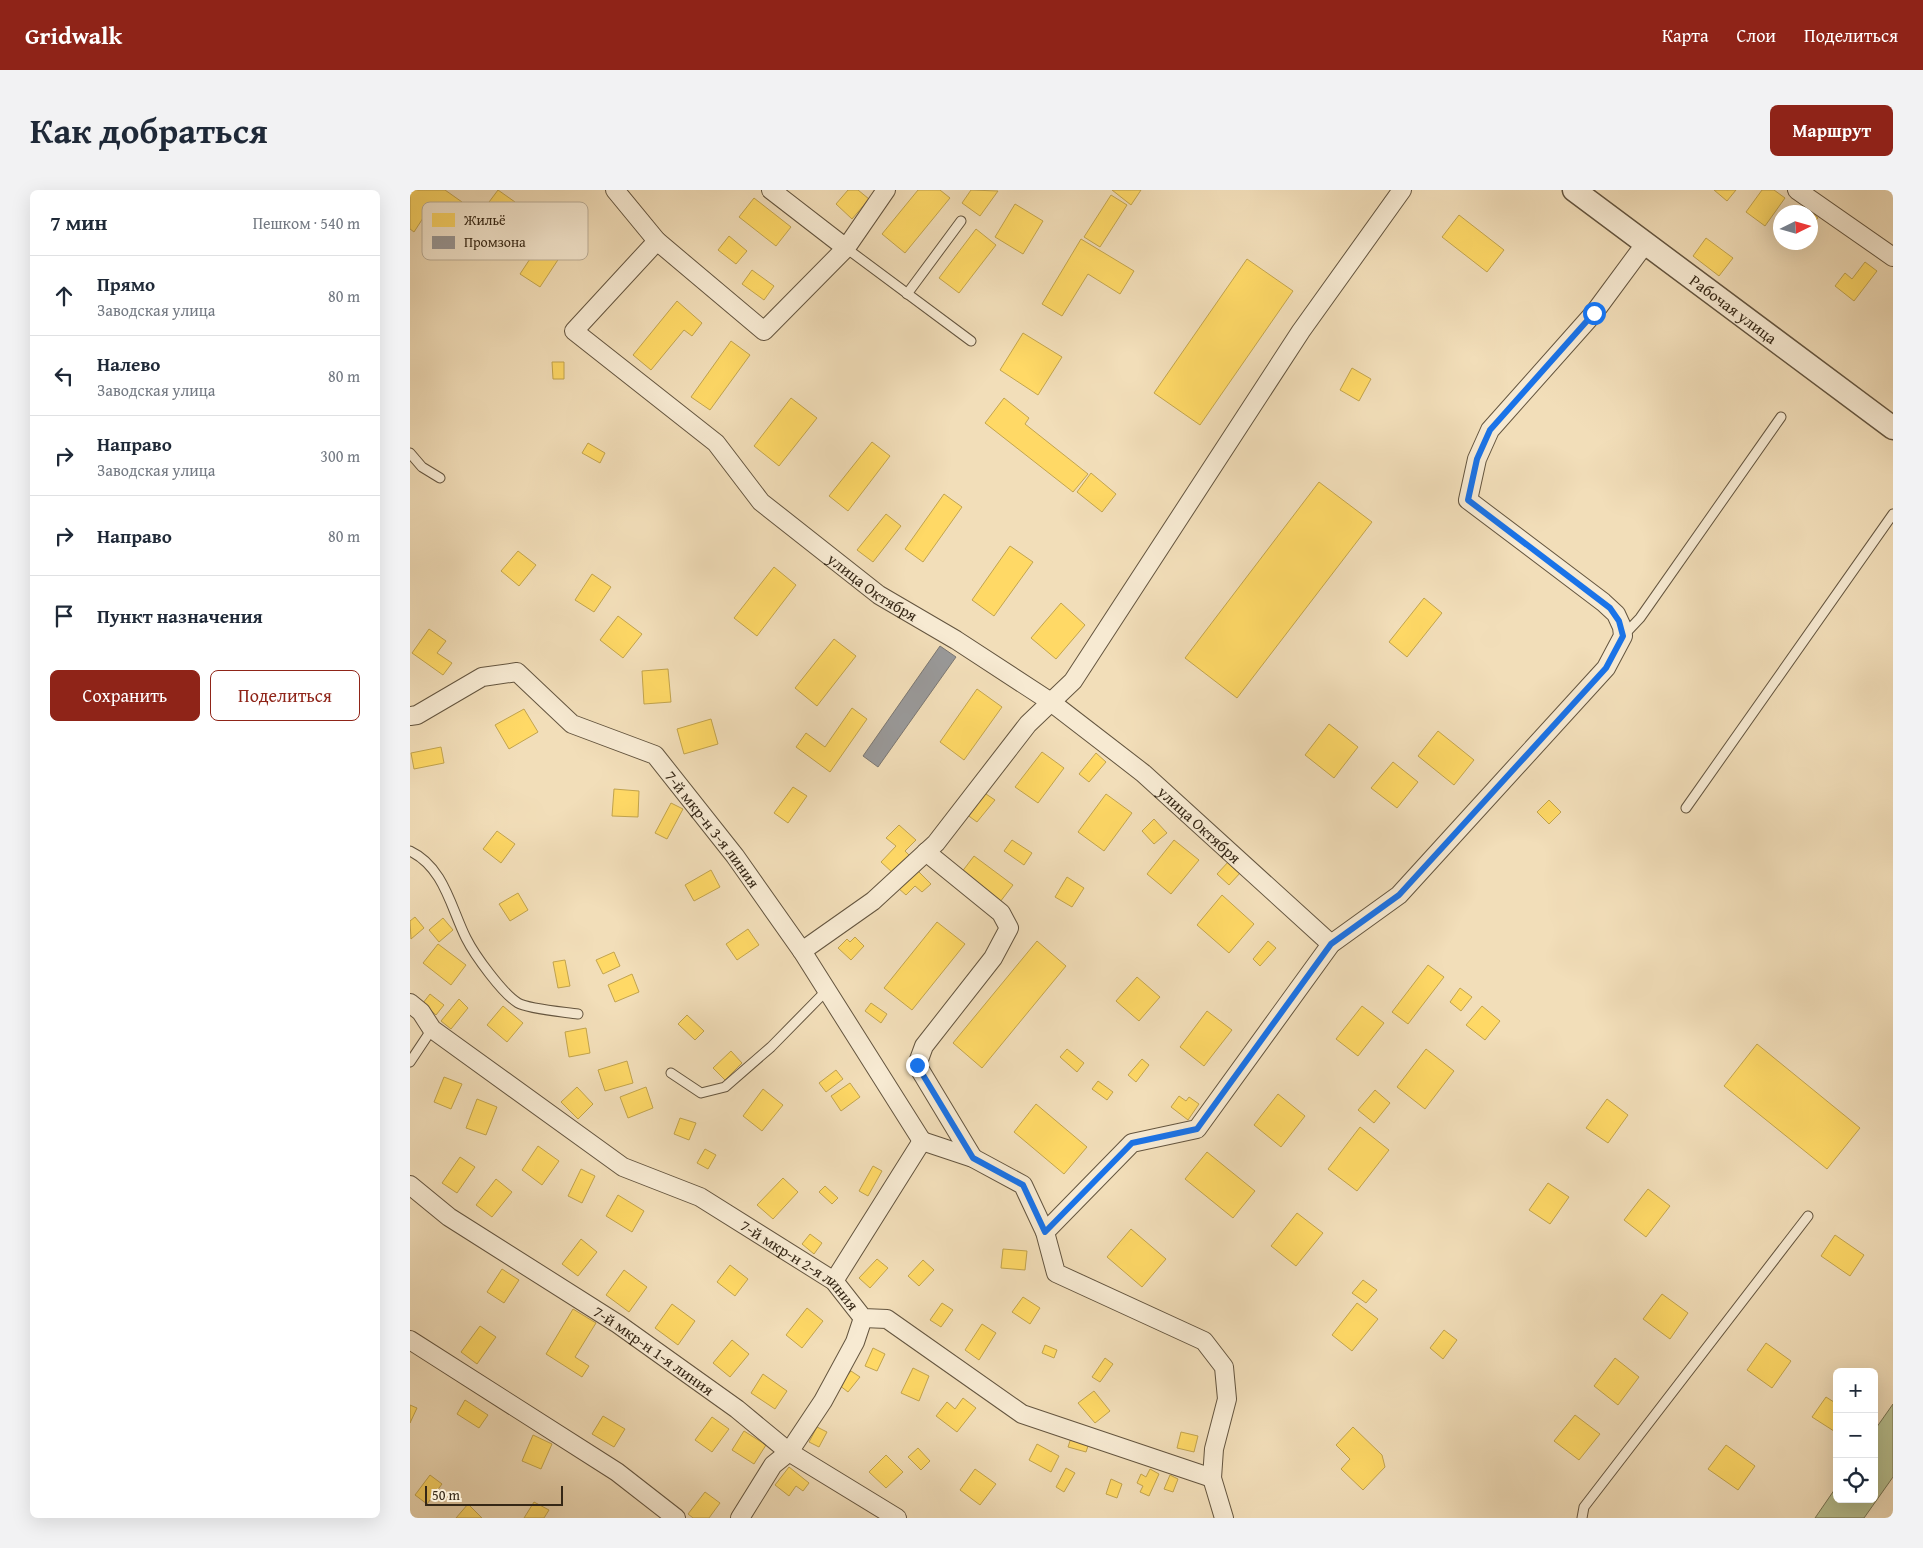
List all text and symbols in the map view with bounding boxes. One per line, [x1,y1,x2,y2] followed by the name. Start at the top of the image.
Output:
[25,18,122,53] text: Gridwalk
[1662,22,1709,49] text: Карта
[1737,22,1776,49] text: Слои
[1804,22,1898,49] text: Поделиться
[30,105,268,156] text: Как добраться
[1770,105,1893,156] button: Маршрут
[422,202,588,260] legend
[1773,205,1818,250] north arrow
[50,207,107,238] text: 7 мин
[463,210,506,230] text: Жильё
[253,211,360,235] text: Пешком · 540 m
[464,232,526,252] text: Промзона
[1685,268,1783,350] street label: Рабочая улица
[97,270,155,298] text: Прямо
[50,282,78,310] icon: ahead
[328,284,360,308] text: 80 m
[97,298,215,322] text: Заводская улица
[1583,302,1606,325] route start
[97,350,160,378] text: Налево
[50,362,78,390] icon: left
[328,364,360,388] text: 80 m
[97,378,215,402] text: Заводская улица
[97,430,172,458] text: Направо
[50,442,78,470] icon: right
[320,444,360,468] text: 300 m
[97,458,215,482] text: Заводская улица
[50,522,78,550] icon: right
[97,522,172,550] text: Направо
[328,524,360,548] text: 80 m
[822,546,922,627] street label: улица Октября
[50,602,78,630] icon: arrive
[97,602,263,630] text: Пункт назначения
[50,670,200,721] button: Сохранить
[210,670,360,721] button: Поделиться
[660,765,766,893] street label: 7-й мкр-н 3-я линия
[1152,779,1247,869] street label: улица Октября
[906,1054,929,1077] route end
[736,1213,865,1316] street label: 7-й мкр-н 2-я линия
[589,1299,719,1401] street label: 7-й мкр-н 1-я линия
[1833,1368,1878,1503] map controls
[1833,1368,1878,1413] button: +
[1833,1413,1878,1458] button: −
[1833,1458,1878,1503] button: locate
[425,1483,562,1506] scale bar
[432,1485,460,1505] text: 50 m

